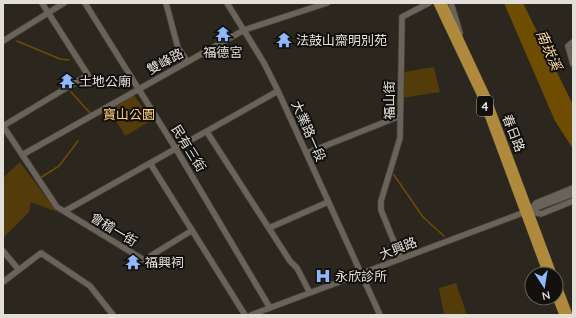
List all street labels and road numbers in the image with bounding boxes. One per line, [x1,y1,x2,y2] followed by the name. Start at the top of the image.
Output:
[144,45,186,77] street label: 雙峰路
[381,80,397,120] street label: 福山街
[477,96,493,116] road number: 4
[288,98,330,164] street label: 大業路一段
[500,112,528,154] street label: 春日路
[168,122,210,174] street label: 民有三街
[88,209,140,249] street label: 會稽一街
[377,234,419,262] street label: 大興路

